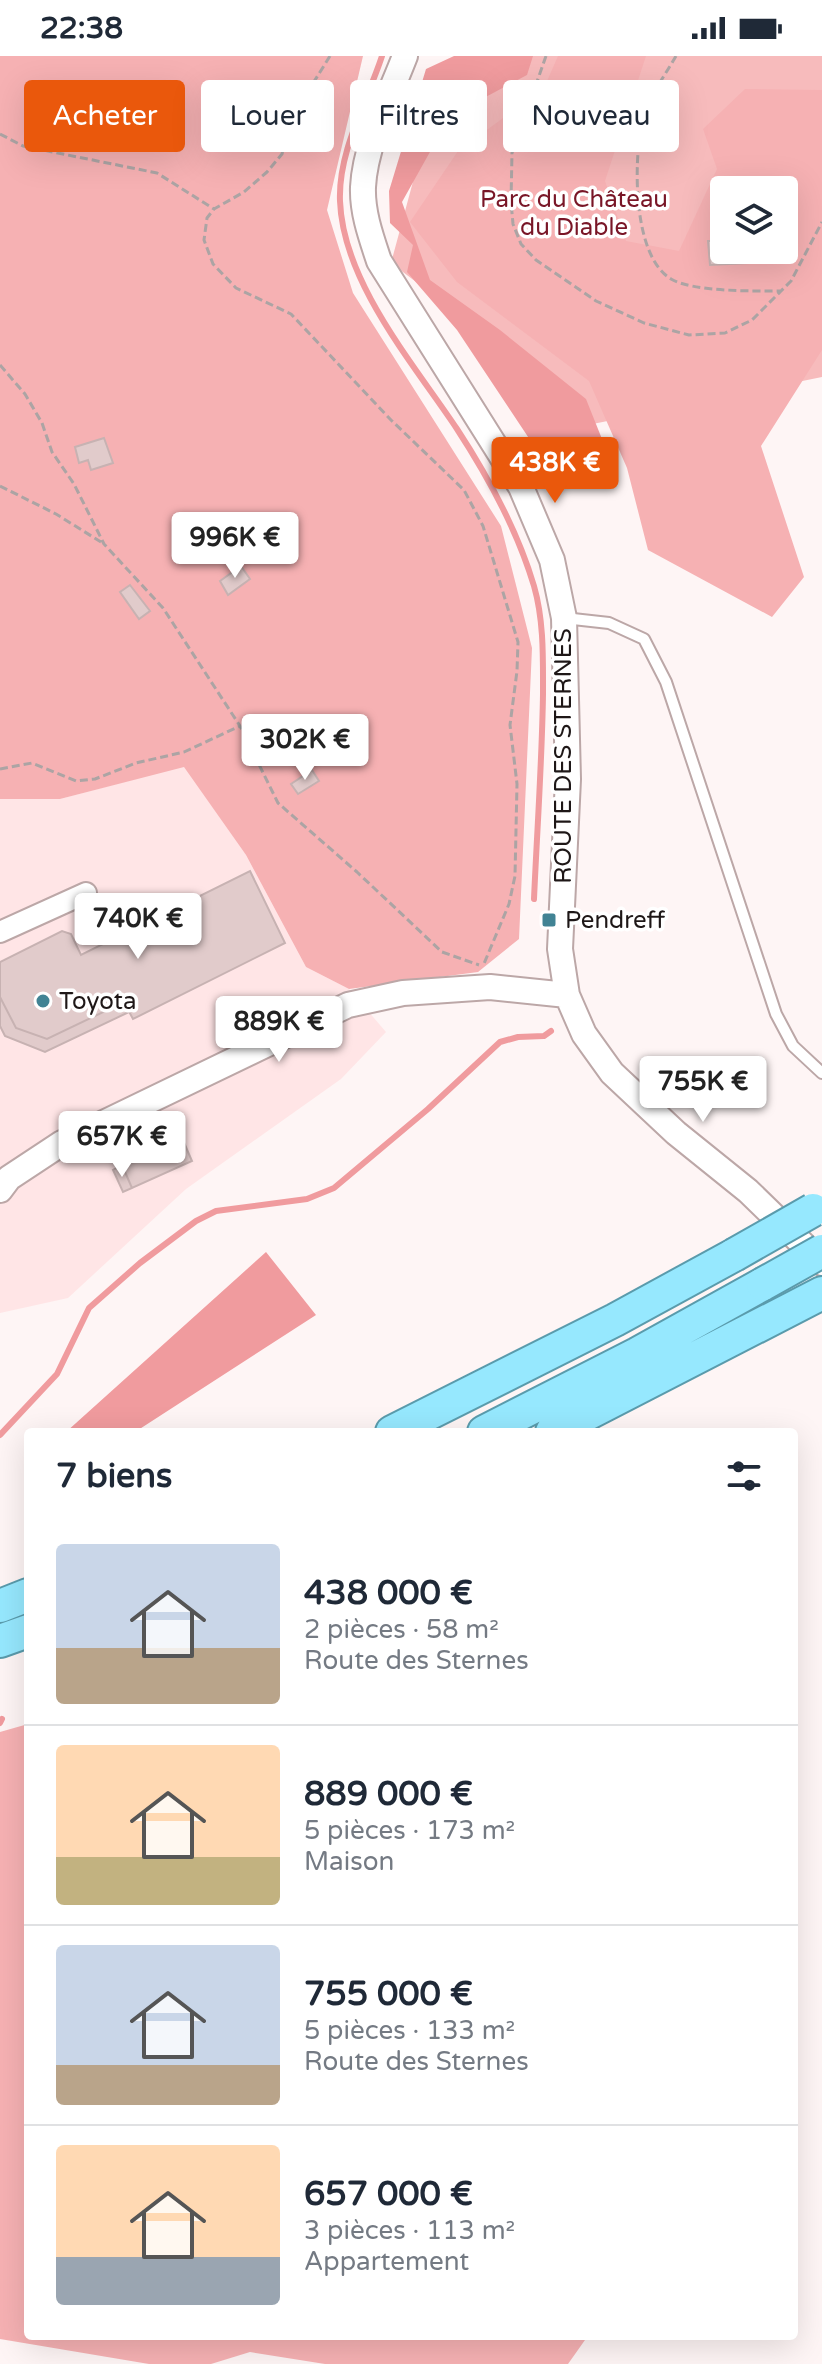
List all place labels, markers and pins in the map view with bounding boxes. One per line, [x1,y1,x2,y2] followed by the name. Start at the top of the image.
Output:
[490,437,620,505] pin: 438K €
[170,512,300,580] pin: 996K €
[240,714,370,782] pin: 302K €
[73,893,203,961] pin: 740K €
[565,906,666,935] place label: Pendreff
[540,911,558,929] marker: Pendreff
[59,987,136,1016] place label: Toyota
[34,992,52,1010] marker: Toyota
[214,996,344,1064] pin: 889K €
[638,1056,768,1124] pin: 755K €
[57,1111,187,1179] pin: 657K €

